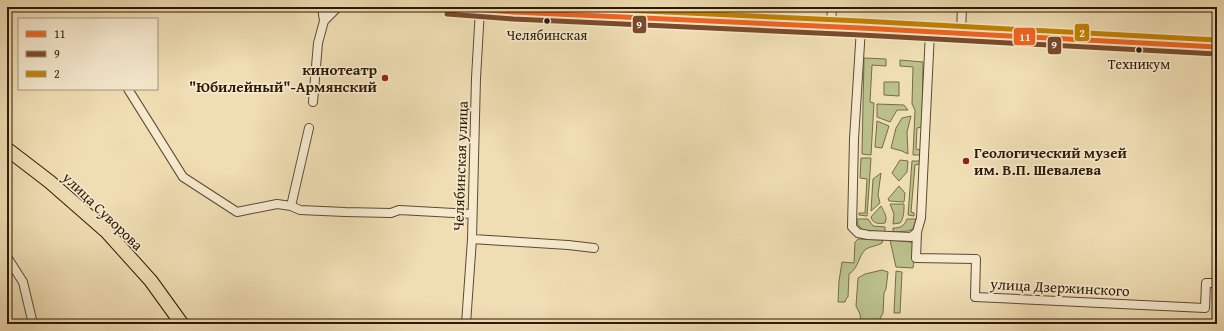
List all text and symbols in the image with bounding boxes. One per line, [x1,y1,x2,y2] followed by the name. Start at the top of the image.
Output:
[632,15,647,34] line badge: 9
[542,16,552,26] marker: Челябинская
[636,17,642,33] text: 9
[18,18,158,90] legend
[1074,23,1090,42] line badge: 2
[54,25,66,42] text: 11
[507,25,587,45] place label: Челябинская
[1079,25,1085,41] text: 2
[1013,27,1036,46] line badge: 11
[1019,29,1031,45] text: 11
[1047,36,1062,55] line badge: 9
[1051,37,1057,53] text: 9
[54,45,60,62] text: 9
[1134,45,1144,55] marker: Техникум
[1108,54,1170,74] place label: Техникум
[189,59,378,97] place label: кинотеатр "Юбилейный"-Армянский
[54,65,60,82] text: 2
[380,73,390,83] marker: кинотеатр "Юбилейный"-Армянский
[447,100,473,232] street label: Челябинская улица
[974,142,1128,180] place label: Геологический музей им. В.П. Шевалева
[961,156,971,166] marker: Геологический музей им. В.П. Шевалева
[57,166,149,256] street label: улица Суворова
[989,273,1131,301] street label: улица Дзержинского

